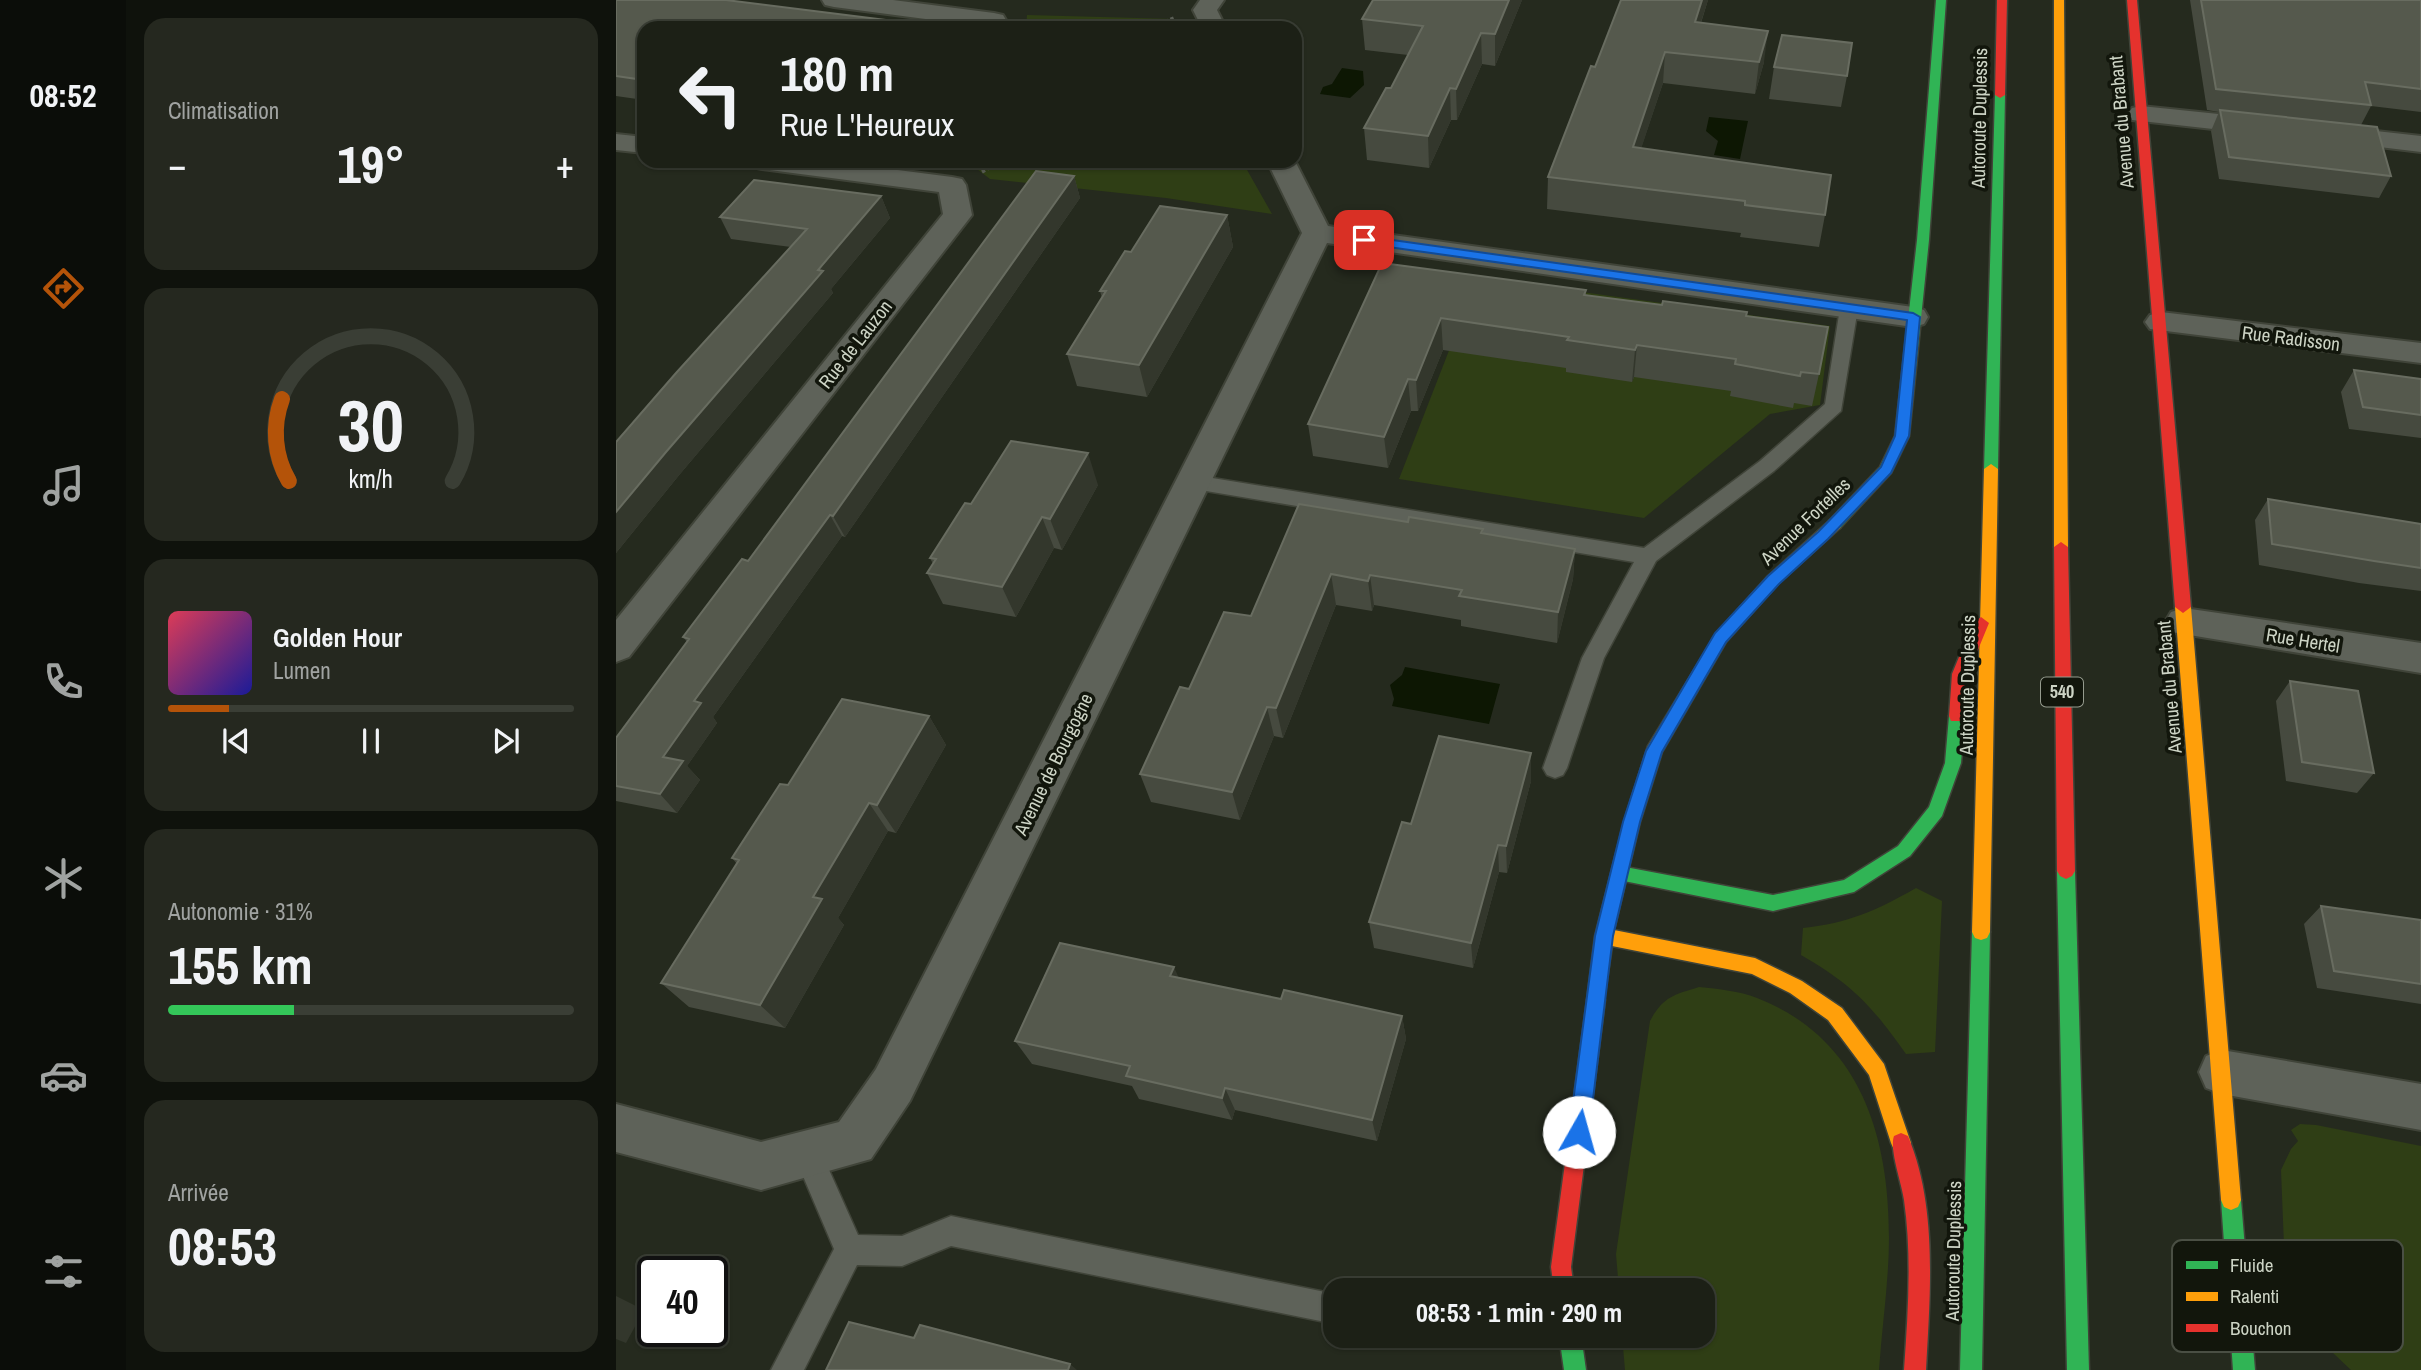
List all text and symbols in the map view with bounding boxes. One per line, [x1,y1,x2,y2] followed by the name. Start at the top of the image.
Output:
[780,40,894,106] text: 180 m
[1965,47,1993,189] street label: Autoroute Duplessis
[665,49,756,140] icon: left
[2102,54,2140,190] street label: Avenue du Brabant
[29,74,97,117] text: 08:52
[168,95,279,126] text: Climatisation
[780,103,954,146] text: Rue L'Heureux
[337,129,405,199] text: 19°
[168,139,186,190] text: −
[556,139,574,190] text: +
[1334,210,1394,270] pin
[1345,221,1383,259] icon: arrive
[39,264,88,313] icon: directions
[812,294,898,394] street label: Rue de Lauzon
[2240,319,2342,357] street label: Rue Radisson
[338,376,404,474] text: 30
[39,461,88,510] icon: music
[349,461,393,495] text: km/h
[1754,471,1856,571] street label: Avenue Fortelles
[1953,614,1981,756] street label: Autoroute Duplessis
[2150,619,2188,755] street label: Avenue du Brabant
[273,620,402,655] text: Golden Hour
[2264,621,2342,659] street label: Rue Hertel
[273,655,331,686] text: Lumen
[39,657,88,706] icon: phone
[2041,678,2083,706] road number: 540
[1007,689,1099,840] street label: Avenue de Bourgogne
[217,722,255,760] icon: previous
[352,722,390,760] icon: pause
[487,722,525,760] icon: next
[39,854,88,903] icon: climate
[168,896,313,927] text: Autonomie · 31%
[168,930,313,1000] text: 155 km
[39,1051,88,1100] icon: car
[1542,1095,1616,1169] position arrow
[168,1177,229,1208] text: Arrivée
[1939,1180,1967,1322] street label: Autoroute Duplessis
[168,1211,277,1281] text: 08:53
[2172,1240,2403,1352] legend
[39,1247,88,1296] icon: filters
[2230,1252,2273,1278] text: Fluide
[637,1256,728,1347] speed limit sign: 40
[2230,1283,2279,1309] text: Ralenti
[1416,1295,1622,1330] text: 08:53 · 1 min · 290 m
[2230,1315,2292,1341] text: Bouchon

